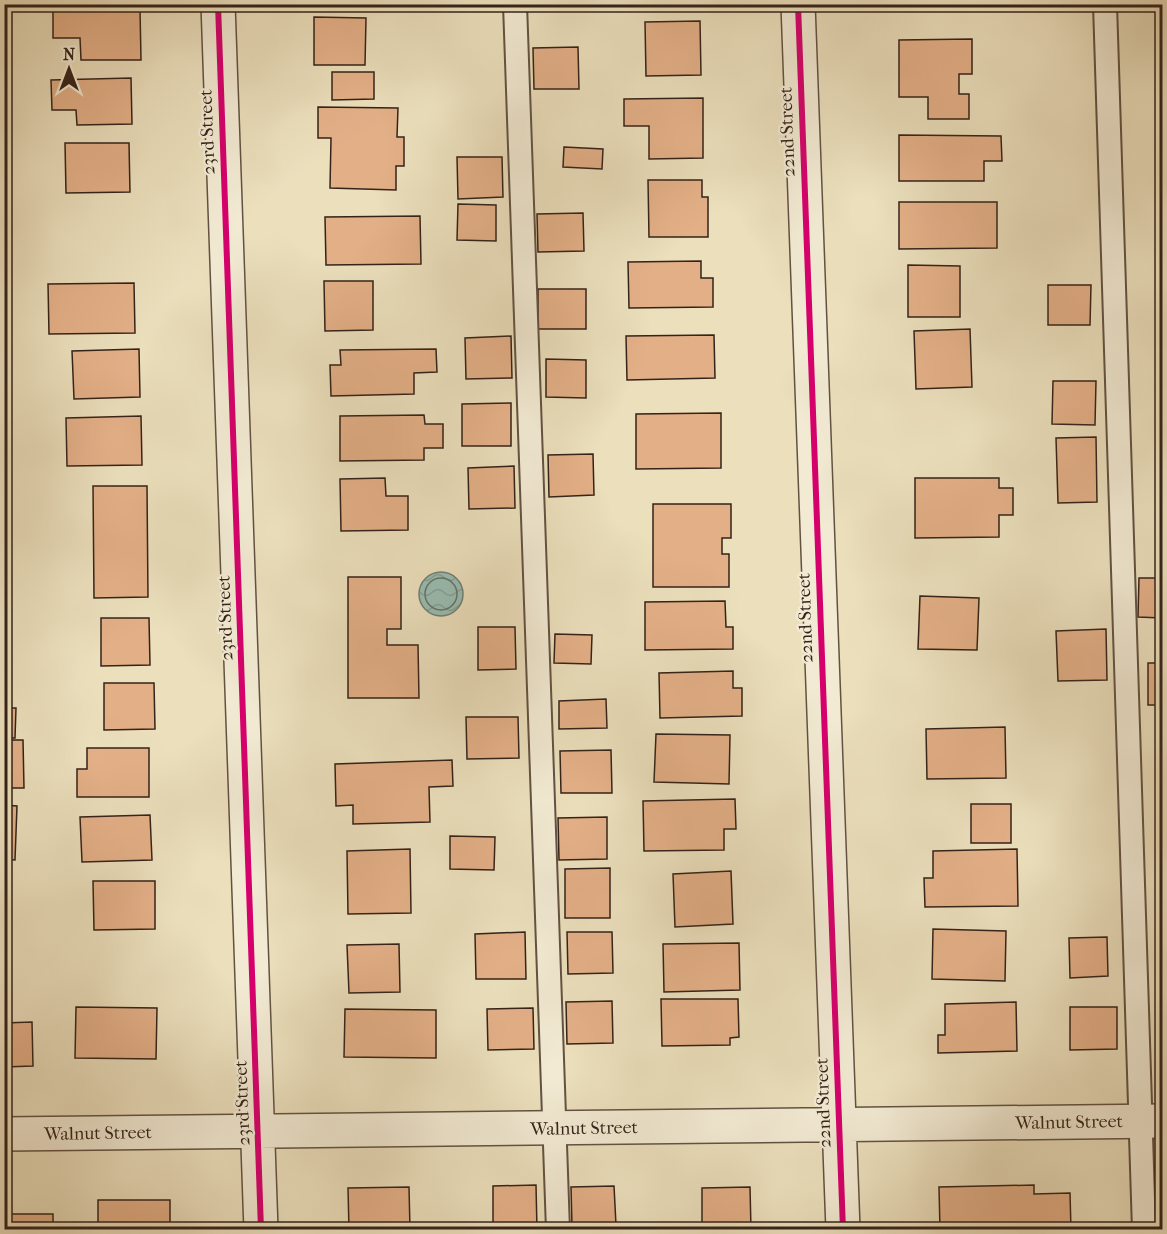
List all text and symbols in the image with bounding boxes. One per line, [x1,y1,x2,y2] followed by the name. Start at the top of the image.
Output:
[39,39,99,99] north arrow
[63,45,76,64] text: N
[775,86,800,177] street label: 22nd Street
[195,88,219,175] street label: 23rd Street
[793,572,818,663] street label: 22nd Street
[213,574,237,661] street label: 23rd Street
[811,1057,836,1148] street label: 22nd Street
[230,1059,254,1146] street label: 23rd Street
[1014,1111,1124,1134] street label: Walnut Street
[529,1117,639,1140] street label: Walnut Street
[43,1122,153,1145] street label: Walnut Street

